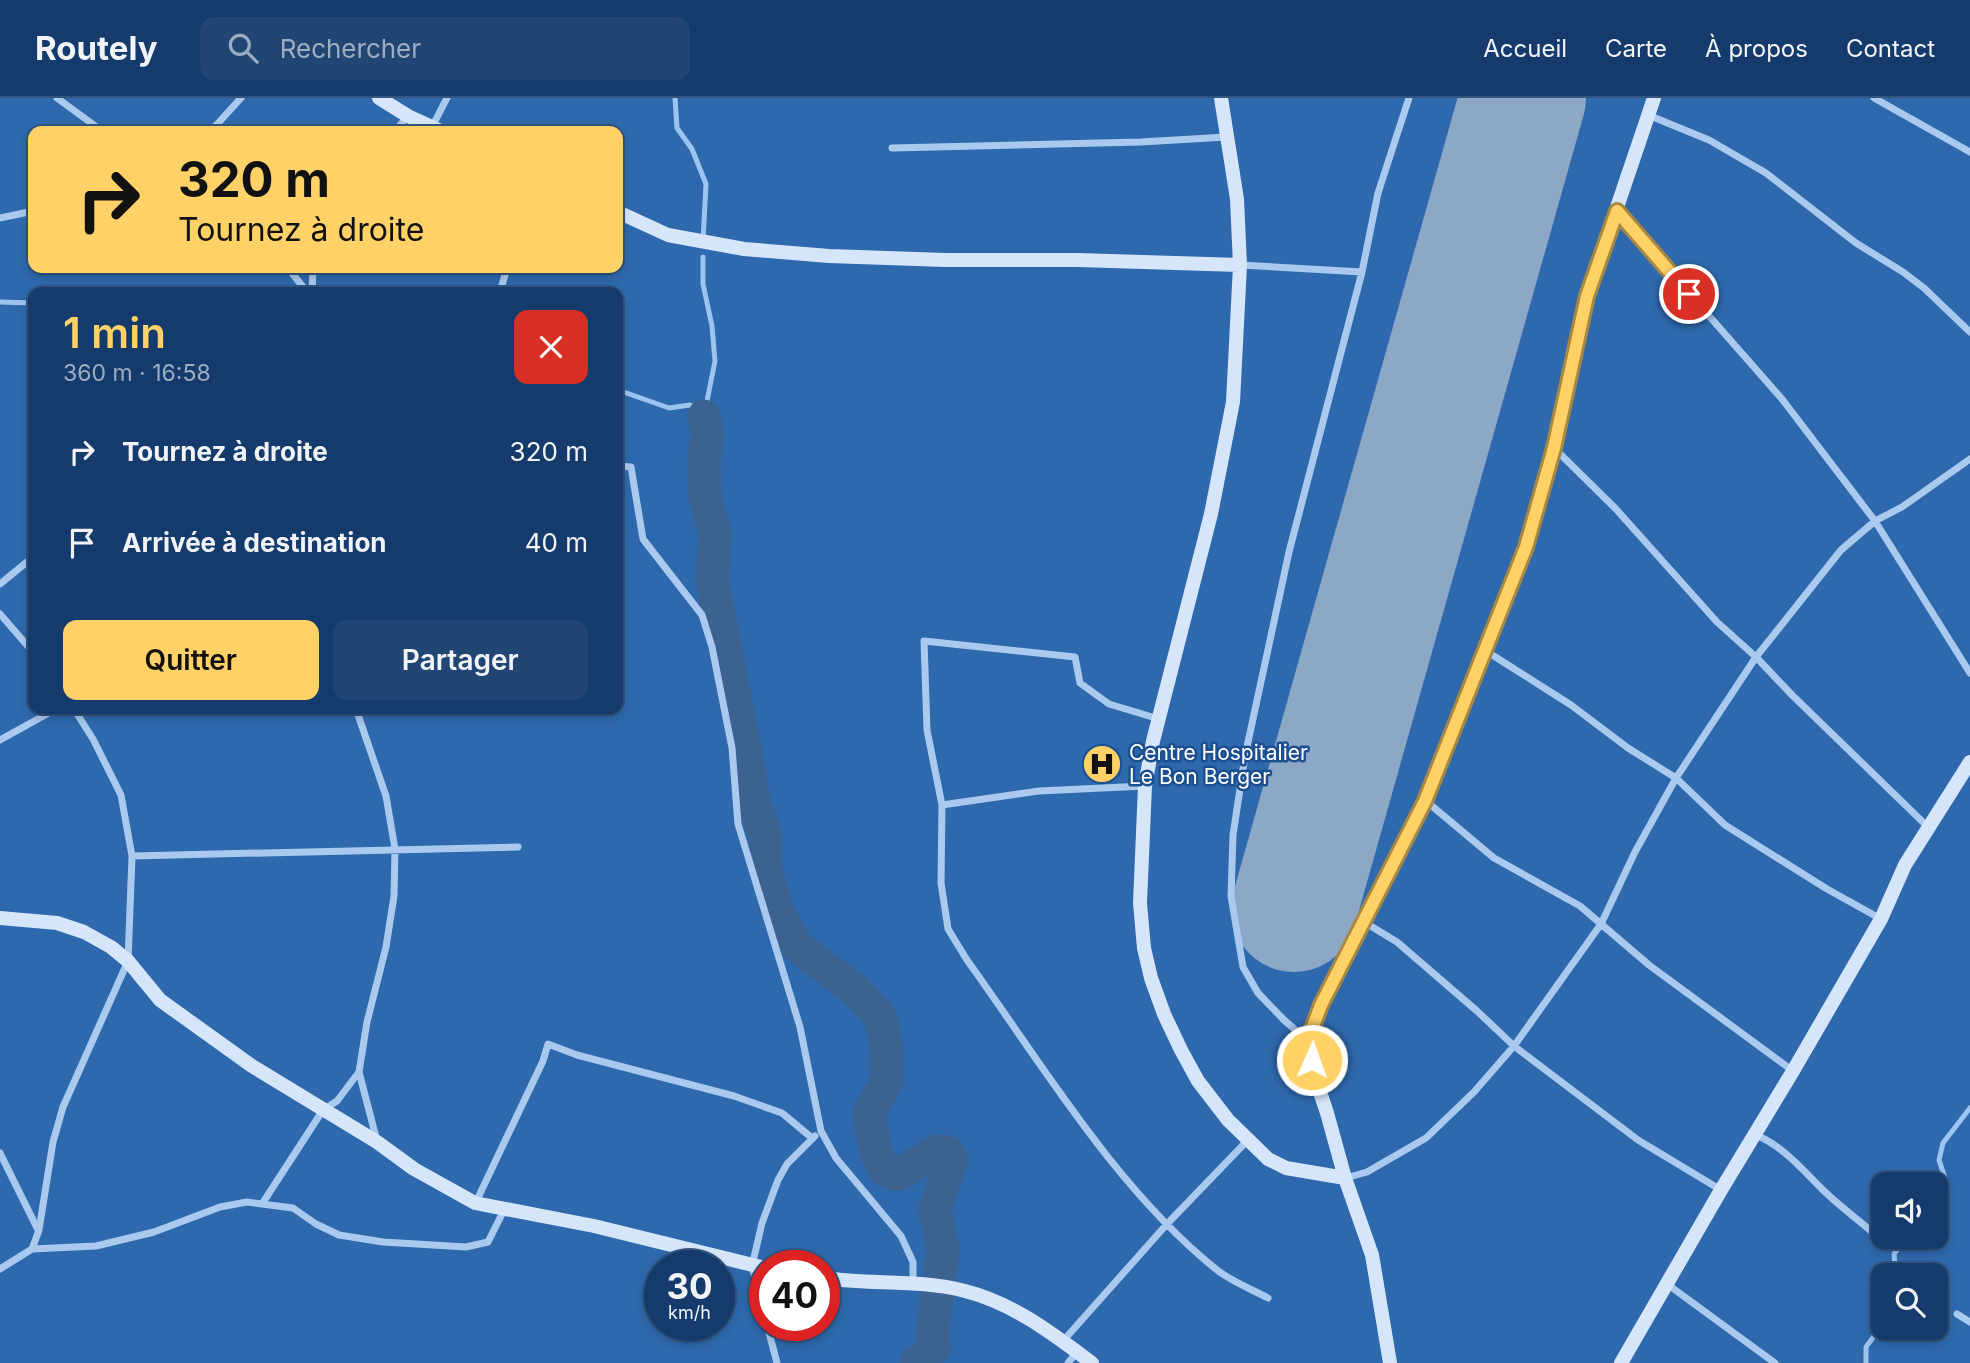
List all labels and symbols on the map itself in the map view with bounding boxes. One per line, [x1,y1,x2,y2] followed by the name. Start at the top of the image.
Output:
[1659,264,1719,324] pin
[1129,740,1308,789] place label: Centre Hospitalier Le Bon Berger
[1081,743,1123,785] hospital icon: Centre Hospitalier Le Bon Berger
[1275,1023,1349,1097] position arrow
[749,1250,840,1341] speed limit sign: 40

